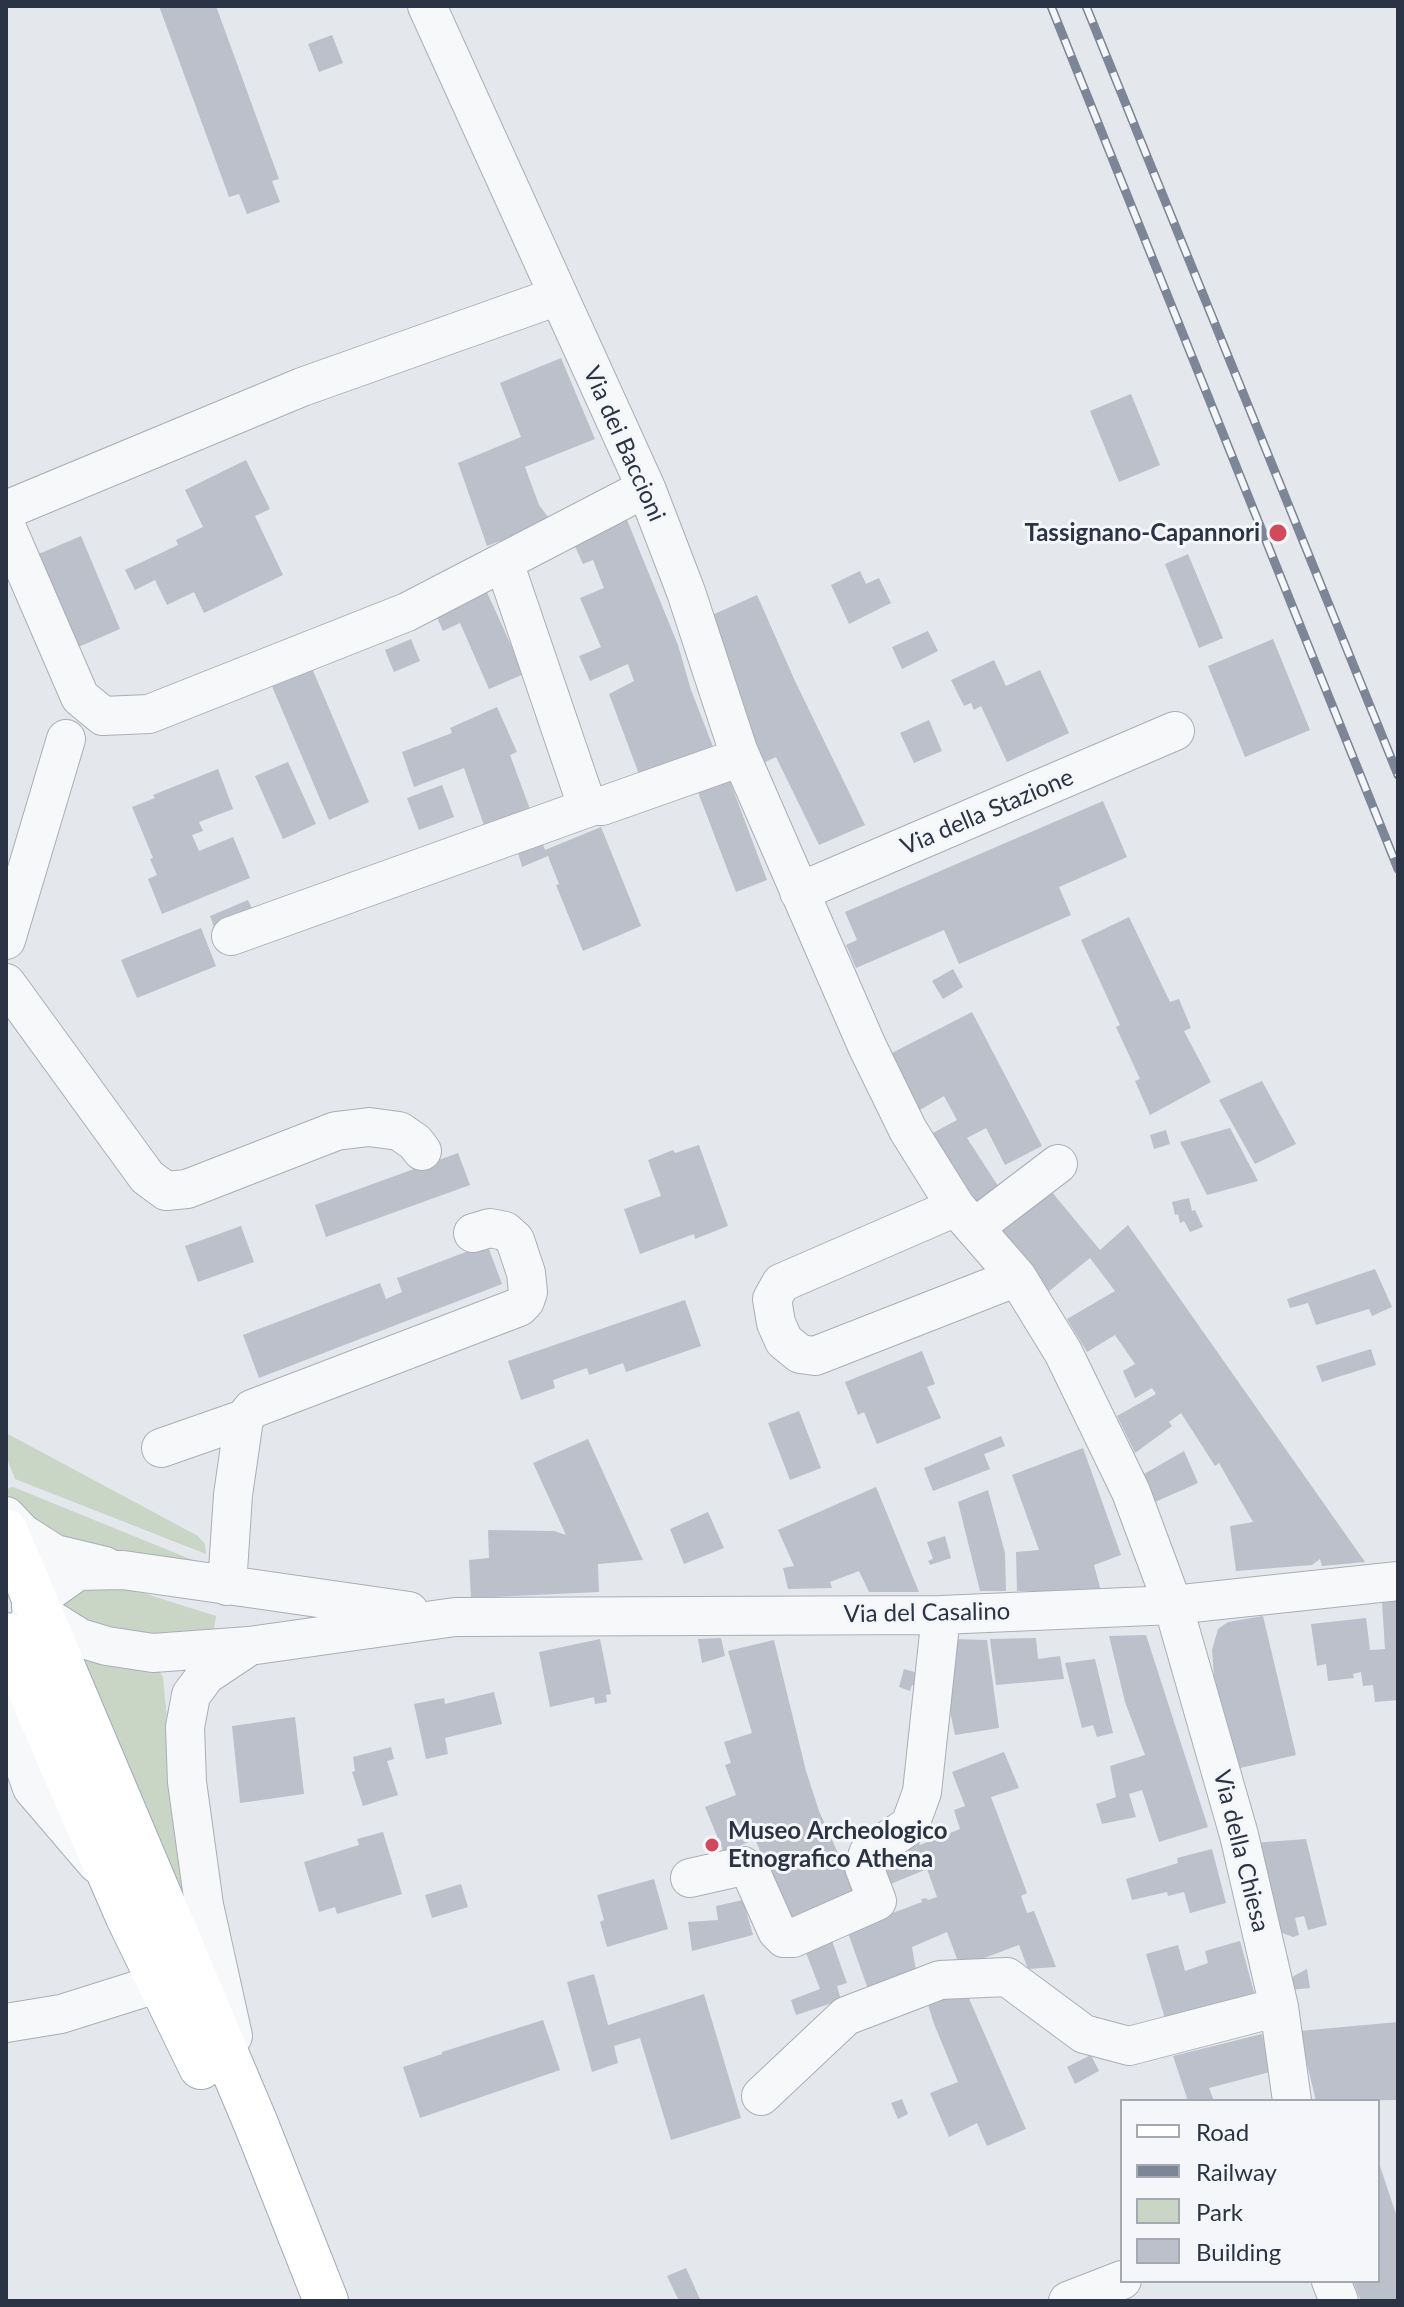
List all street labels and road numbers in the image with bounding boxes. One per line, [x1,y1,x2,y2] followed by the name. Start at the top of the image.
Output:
[577,362,671,526] street label: Via dei Baccioni
[896,763,1078,861] street label: Via della Stazione
[843,1597,1011,1629] street label: Via del Casalino
[1207,1767,1275,1935] street label: Via della Chiesa

